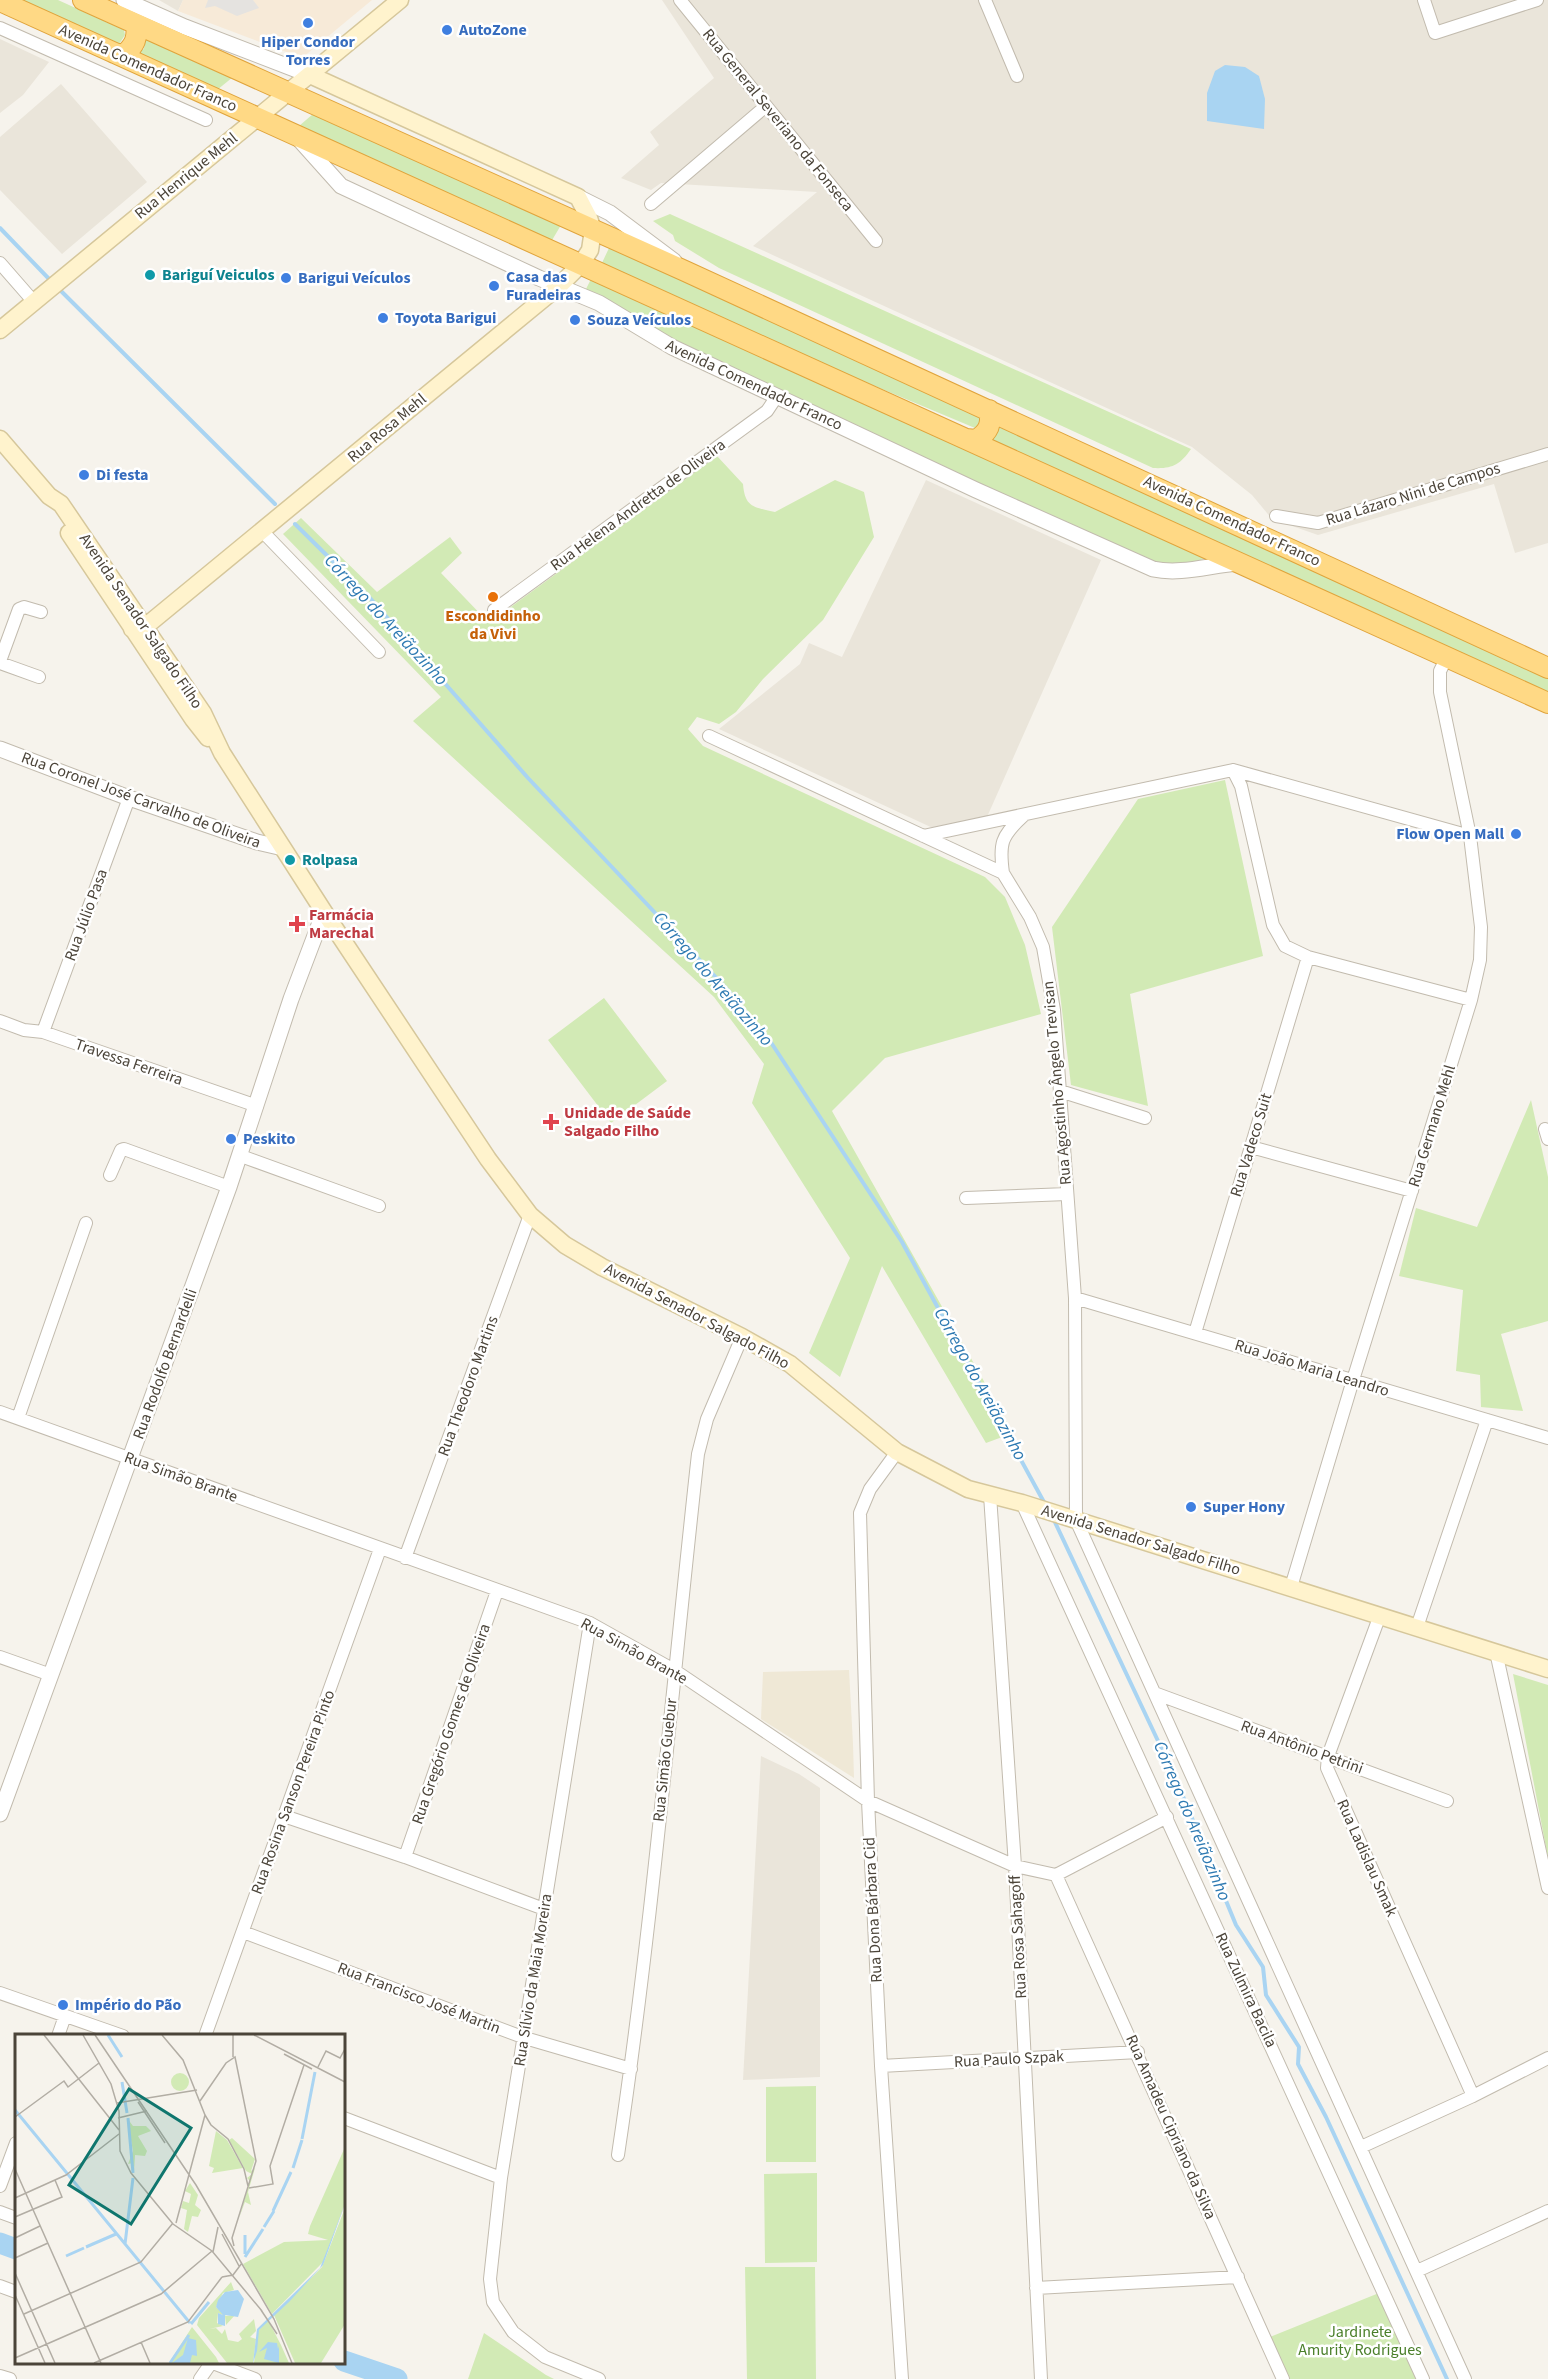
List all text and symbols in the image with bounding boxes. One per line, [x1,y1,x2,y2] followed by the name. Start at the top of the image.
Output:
[301,16,315,30] marker: Hiper Condor Torres
[55,19,241,117] street label: Avenida Comendador Franco
[458,19,527,41] place label: AutoZone
[440,23,454,37] marker: AutoZone
[697,24,859,216] street label: Rua General Severiano da Fonseca
[261,31,356,71] place label: Hiper Condor Torres
[130,128,242,224] street label: Rua Henrique Mehl
[162,264,275,286] place label: Bariguí Veiculos
[506,266,581,306] place label: Casa das Furadeiras
[298,267,411,289] place label: Barigui Veículos
[143,268,157,282] marker: Bariguí Veiculos
[279,271,293,285] marker: Barigui Veículos
[487,279,501,293] marker: Casa das Furadeiras
[395,307,496,329] place label: Toyota Barigui
[587,309,691,331] place label: Souza Veículos
[376,311,390,325] marker: Toyota Barigui
[568,313,582,327] marker: Souza Veículos
[662,334,846,436] street label: Avenida Comendador Franco
[343,388,431,468] street label: Rua Rosa Mehl
[546,434,730,576] street label: Rua Helena Andretta de Oliveira
[1323,457,1503,531] street label: Rua Lázaro Nini de Campos
[96,464,148,486] place label: Di festa
[77,468,91,482] marker: Di festa
[1140,470,1324,572] street label: Avenida Comendador Franco
[74,529,208,713] street label: Avenida Senador Salgado Filho
[318,549,454,691] water label: Córrego do Areiãozinho
[486,590,500,604] marker: Escondidinho da Vivi
[445,605,541,645] place label: Escondidinho da Vivi
[18,746,264,854] street label: Rua Coronel José Carvalho de Oliveira
[1396,823,1504,845] place label: Flow Open Mall
[1509,827,1523,841] marker: Flow Open Mall
[302,849,358,871] place label: Rolpasa
[283,853,297,867] marker: Rolpasa
[59,866,113,964] street label: Rua Júlio Pasa
[309,904,374,944] place label: Farmácia Marechal
[647,906,779,1052] water label: Córrego do Areiãozinho
[290,917,304,931] marker: Farmácia Marechal
[1037,980,1077,1186] street label: Rua Agostinho Ângelo Trevisan
[72,1033,186,1091] street label: Travessa Ferreira
[1403,1062,1461,1190] street label: Rua Germano Mehl
[1225,1090,1277,1200] street label: Rua Vadeco Suit
[564,1102,691,1142] place label: Unidade de Saúde Salgado Filho
[542,1113,560,1131] marker: Unidade de Saúde Salgado Filho
[243,1128,296,1150] place label: Peskito
[224,1132,238,1146] marker: Peskito
[600,1258,794,1374] street label: Avenida Senador Salgado Filho
[128,1286,202,1442] street label: Rua Rodolfo Bernardelli
[928,1303,1032,1465] water label: Córrego do Areiãozinho
[432,1313,504,1459] street label: Rua Theodoro Martins
[1232,1334,1392,1402] street label: Rua João Maria Leandro
[121,1446,241,1508] street label: Rua Simão Brante
[1203,1496,1286,1518] place label: Super Hony
[1039,1499,1243,1581] street label: Avenida Senador Salgado Filho
[1184,1500,1198,1514] marker: Super Hony
[577,1612,692,1690] street label: Rua Simão Brante
[406,1621,496,1827] street label: Rua Gregório Gomes de Oliveira
[246,1687,340,1897] street label: Rua Rosina Sanson Pereira Pinto
[648,1697,682,1823] street label: Rua Simão Guebur
[1238,1715,1366,1779] street label: Rua Antônio Petrini
[1147,1737,1237,1905] water label: Córrego do Areiãozinho
[1331,1796,1403,1920] street label: Rua Ladislau Smak
[858,1837,888,1983] street label: Rua Dona Bárbara Cid
[1004,1874,1032,1999] street label: Rua Rosa Sahagoff
[508,1892,558,2068] street label: Rua Sílvio da Maia Moreira
[1210,1929,1282,2051] street label: Rua Zulmira Bacila
[334,1957,504,2039] street label: Rua Francisco José Martin
[75,1994,182,2016] place label: Império do Pão
[56,1998,70,2012] marker: Império do Pão
[1120,2031,1222,2223] street label: Rua Amadeu Cipriano da Silva
[15,2034,345,2364] inset map
[953,2045,1065,2073] street label: Rua Paulo Szpak
[1298,2321,1422,2361] park label: Jardinete Amurity Rodrigues

